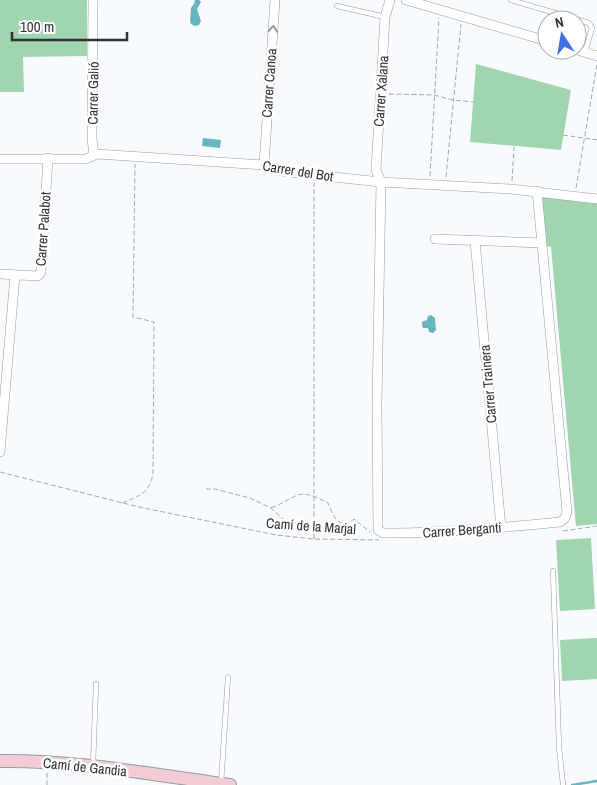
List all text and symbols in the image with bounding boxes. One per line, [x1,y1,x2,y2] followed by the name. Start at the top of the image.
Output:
[12,10,128,42] scale bar
[537,10,587,60] north arrow
[553,13,565,32] text: N
[20,16,54,37] text: 100 m
[268,25,279,33] one-way arrow
[258,47,280,118] street label: Carrer Canoa
[370,54,393,127] street label: Carrer Xalana
[83,61,103,125] street label: Carrer Galió
[261,157,335,185] street label: Carrer del Bot
[31,191,55,267] street label: Carrer Palabot
[476,344,500,424] street label: Carrer Trainera
[266,514,356,538] street label: Camí de la Marjal
[422,518,503,542] street label: Carrer Bergantí
[42,754,128,780] street label: Camí de Gandia

